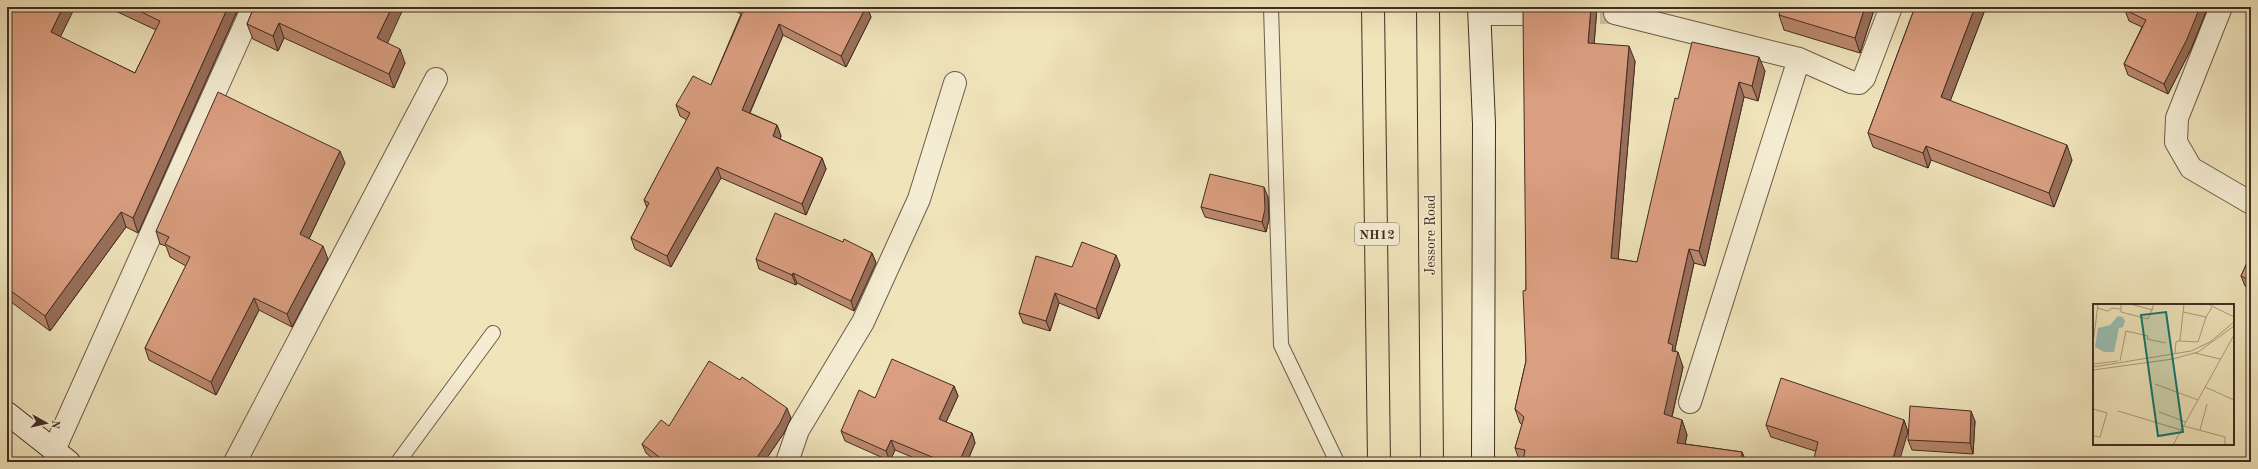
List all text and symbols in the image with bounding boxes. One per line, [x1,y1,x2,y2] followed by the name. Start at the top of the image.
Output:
[1424,195,1438,275] street label: Jessore Road
[1355,223,1399,245] road number: NH12
[2093,304,2234,445] inset map
[26,403,66,443] north arrow
[48,419,60,430] text: N

